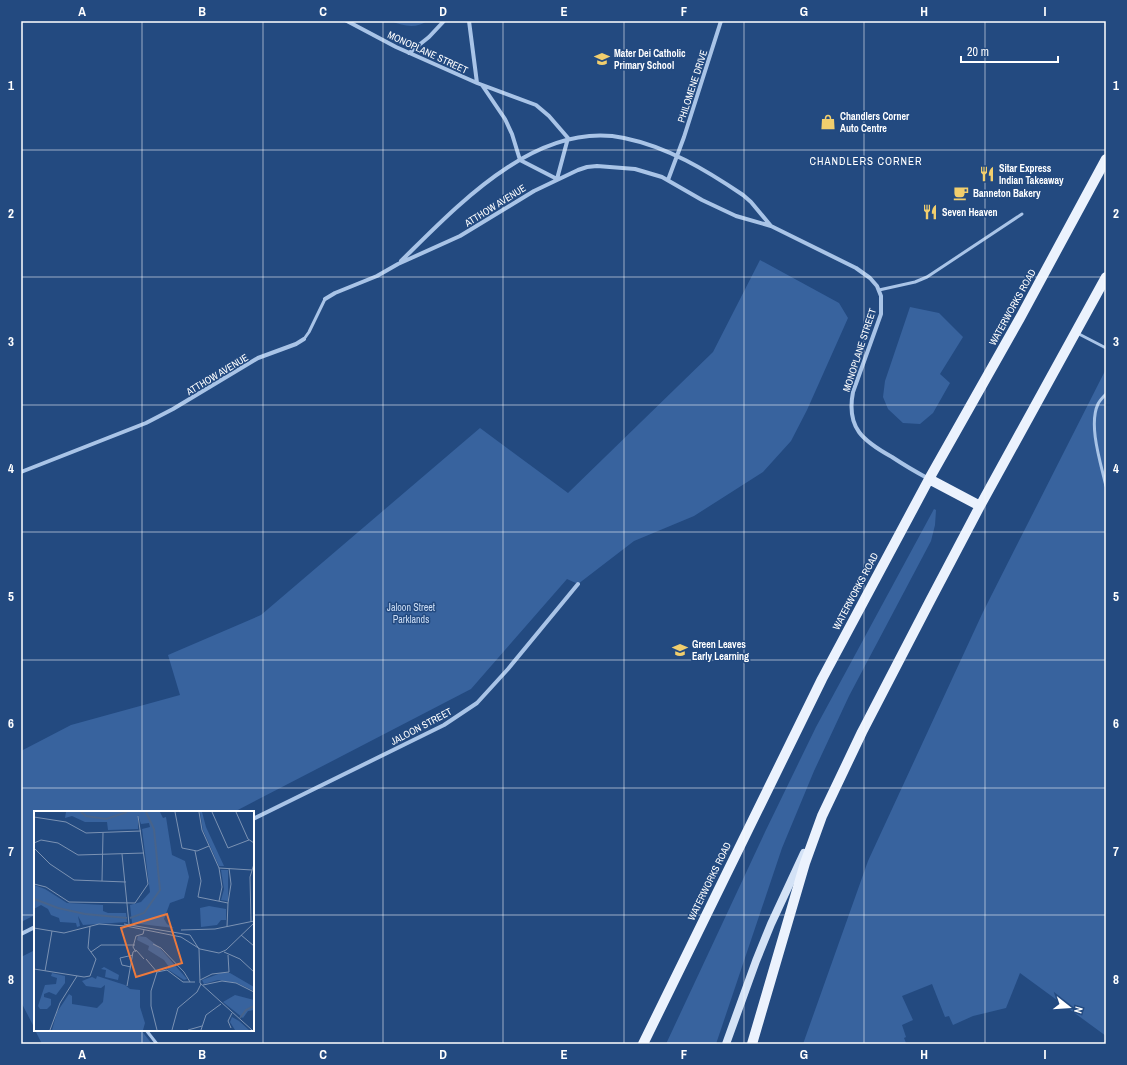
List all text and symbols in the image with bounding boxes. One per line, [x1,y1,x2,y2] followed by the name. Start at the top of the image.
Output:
[78,3,86,20] text: A
[198,3,206,20] text: B
[319,3,327,20] text: C
[439,3,447,20] text: D
[560,3,568,20] text: E
[681,3,688,20] text: F
[800,3,808,20] text: G
[920,3,928,20] text: H
[1044,3,1047,20] text: I
[386,28,470,77] street label: MONOPLANE STREET
[961,38,1058,64] scale bar
[967,44,989,60] text: 20 m
[614,47,686,72] place label: Mater Dei Catholic Primary School
[675,48,710,124] street label: PHILOMENE DRIVE
[593,50,611,68] school or university icon: Mater Dei Catholic Primary School
[8,77,14,94] text: 1
[1113,77,1119,94] text: 1
[840,110,910,135] place label: Chandlers Corner Auto Centre
[819,113,837,131] shop icon: Chandlers Corner Auto Centre
[809,154,923,168] district label: CHANDLERS CORNER
[999,162,1064,187] place label: Sitar Express Indian Takeaway
[978,165,996,183] restaurant icon: Sitar Express Indian Takeaway
[461,181,528,230] street label: ATTHOW AVENUE
[952,184,970,202] cafe icon: Banneton Bakery
[973,187,1041,200] place label: Banneton Bakery
[921,203,939,221] restaurant icon: Seven Heaven
[8,205,14,222] text: 2
[1113,205,1119,222] text: 2
[942,206,998,219] place label: Seven Heaven
[986,267,1039,348] street label: WATERWORKS ROAD
[840,307,879,394] street label: MONOPLANE STREET
[8,333,14,350] text: 3
[1113,333,1119,350] text: 3
[183,351,251,399] street label: ATTHOW AVENUE
[8,460,14,477] text: 4
[1113,460,1119,477] text: 4
[830,550,881,632] street label: WATERWORKS ROAD
[8,588,14,605] text: 5
[1113,588,1119,605] text: 5
[387,601,436,626] park label: Jaloon Street Parklands
[692,638,749,663] place label: Green Leaves Early Learning
[671,641,689,659] school or university icon: Green Leaves Early Learning
[388,705,454,748] street label: JALOON STREET
[8,715,14,732] text: 6
[1113,715,1119,732] text: 6
[34,811,254,1031] inset map
[685,840,734,923] street label: WATERWORKS ROAD
[8,843,14,860] text: 7
[1113,843,1119,860] text: 7
[8,971,14,988] text: 8
[1113,971,1119,988] text: 8
[1049,987,1089,1027] north arrow
[1071,1005,1086,1015] text: N
[78,1046,86,1063] text: A
[198,1046,206,1063] text: B
[319,1046,327,1063] text: C
[439,1046,447,1063] text: D
[560,1046,568,1063] text: E
[681,1046,688,1063] text: F
[800,1046,808,1063] text: G
[920,1046,928,1063] text: H
[1044,1046,1047,1063] text: I

